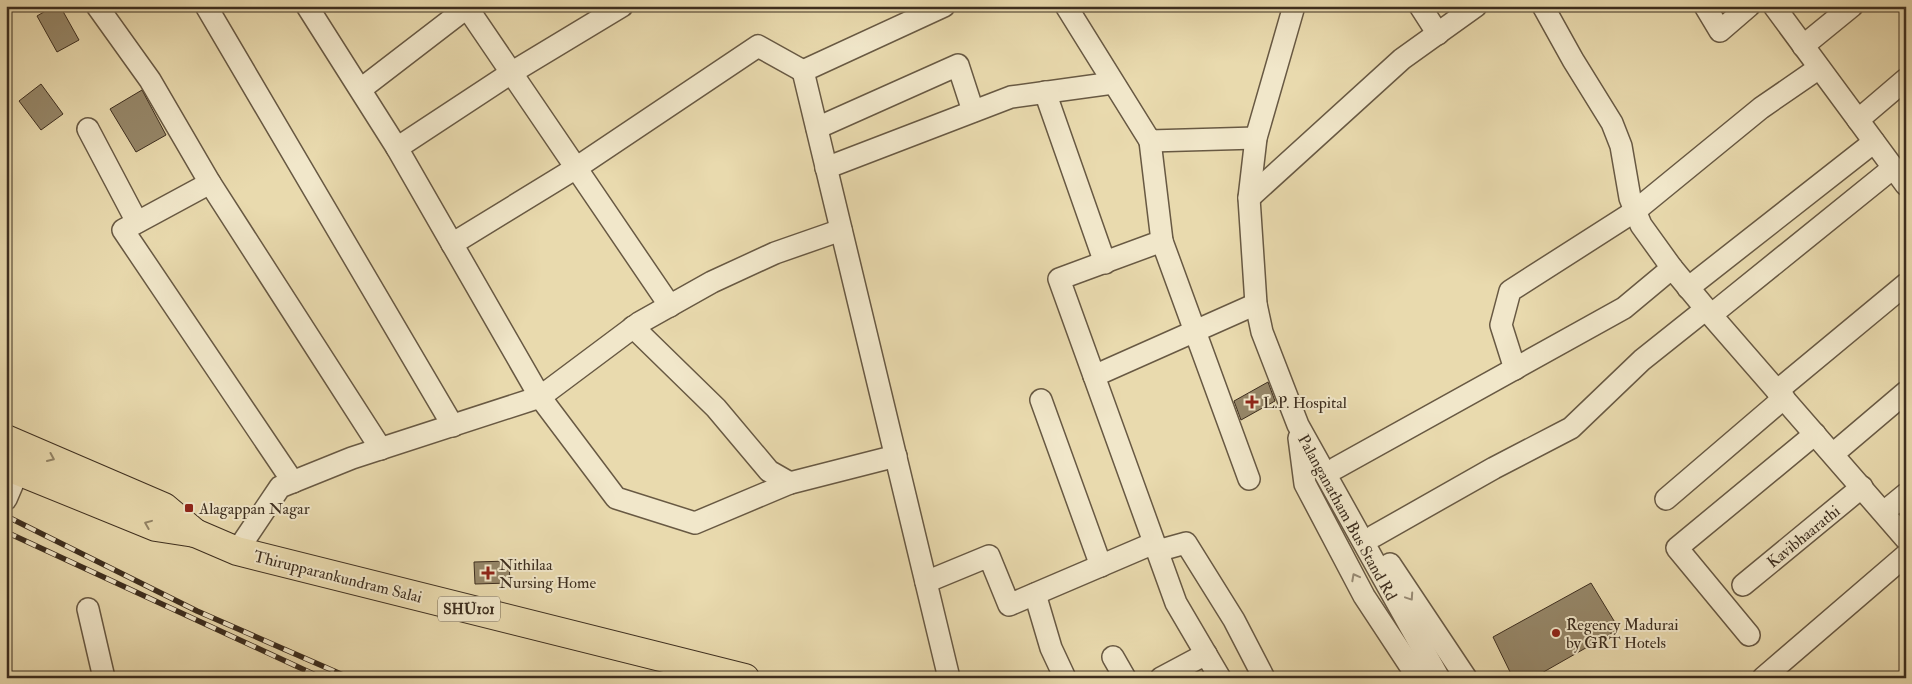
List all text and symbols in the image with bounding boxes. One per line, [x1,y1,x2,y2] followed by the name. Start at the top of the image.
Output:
[1263,393,1347,414] place label: L.P. Hospital
[1245,395,1259,409] marker: L.P. Hospital
[1293,431,1401,604] street label: Palanganatham Bus Stand Rd
[46,451,55,462] one-way arrow
[198,499,310,520] place label: Alagappan Nagar
[1763,501,1844,572] street label: Kavibhaarathi
[183,502,195,514] marker: Alagappan Nagar
[144,519,153,530] one-way arrow
[251,546,424,609] street label: Thirupparankundram Salai
[499,555,596,593] place label: Nithilaa Nursing Home
[481,566,495,580] marker: Nithilaa Nursing Home
[1351,574,1361,583] one-way arrow
[1404,591,1414,600] one-way arrow
[438,596,500,622] road number: SHU101
[1566,615,1679,653] place label: Regency Madurai by GRT Hotels
[1550,627,1562,639] marker: Regency Madurai by GRT Hotels

